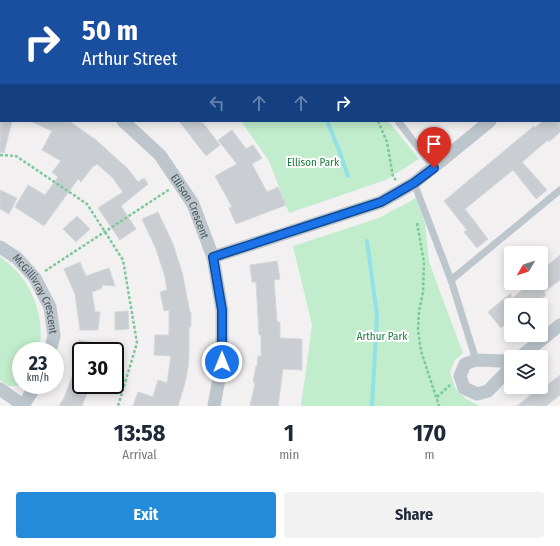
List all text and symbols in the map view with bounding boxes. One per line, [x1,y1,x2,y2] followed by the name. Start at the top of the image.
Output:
[82,14,138,47] text: 50 m
[16,16,68,68] icon: right
[82,48,177,70] text: Arthur Street
[206,92,228,114] icon: left
[248,92,270,114] icon: ahead
[290,92,312,114] icon: ahead
[332,92,354,114] icon: right
[417,127,451,168] pin
[423,133,445,155] icon: arrive
[287,156,340,169] park label: Ellison Park
[168,172,212,241] street label: Ellison Crescent
[504,246,548,290] north arrow
[504,246,548,394] map controls
[10,252,60,335] street label: McGillivray Crescent
[504,298,548,342] button: search
[357,330,408,343] park label: Arthur Park
[201,341,243,383] position arrow
[72,342,124,394] speed limit sign: 30
[504,350,548,394] button: layers
[29,351,47,375] text: 23
[27,372,49,384] text: km/h
[114,419,165,447] text: 13:58
[284,419,294,447] text: 1
[413,419,446,447] text: 170
[122,447,157,462] text: Arrival
[279,447,299,462] text: min
[425,447,435,462] text: m
[16,492,276,538] button: Exit
[284,492,544,538] button: Share

